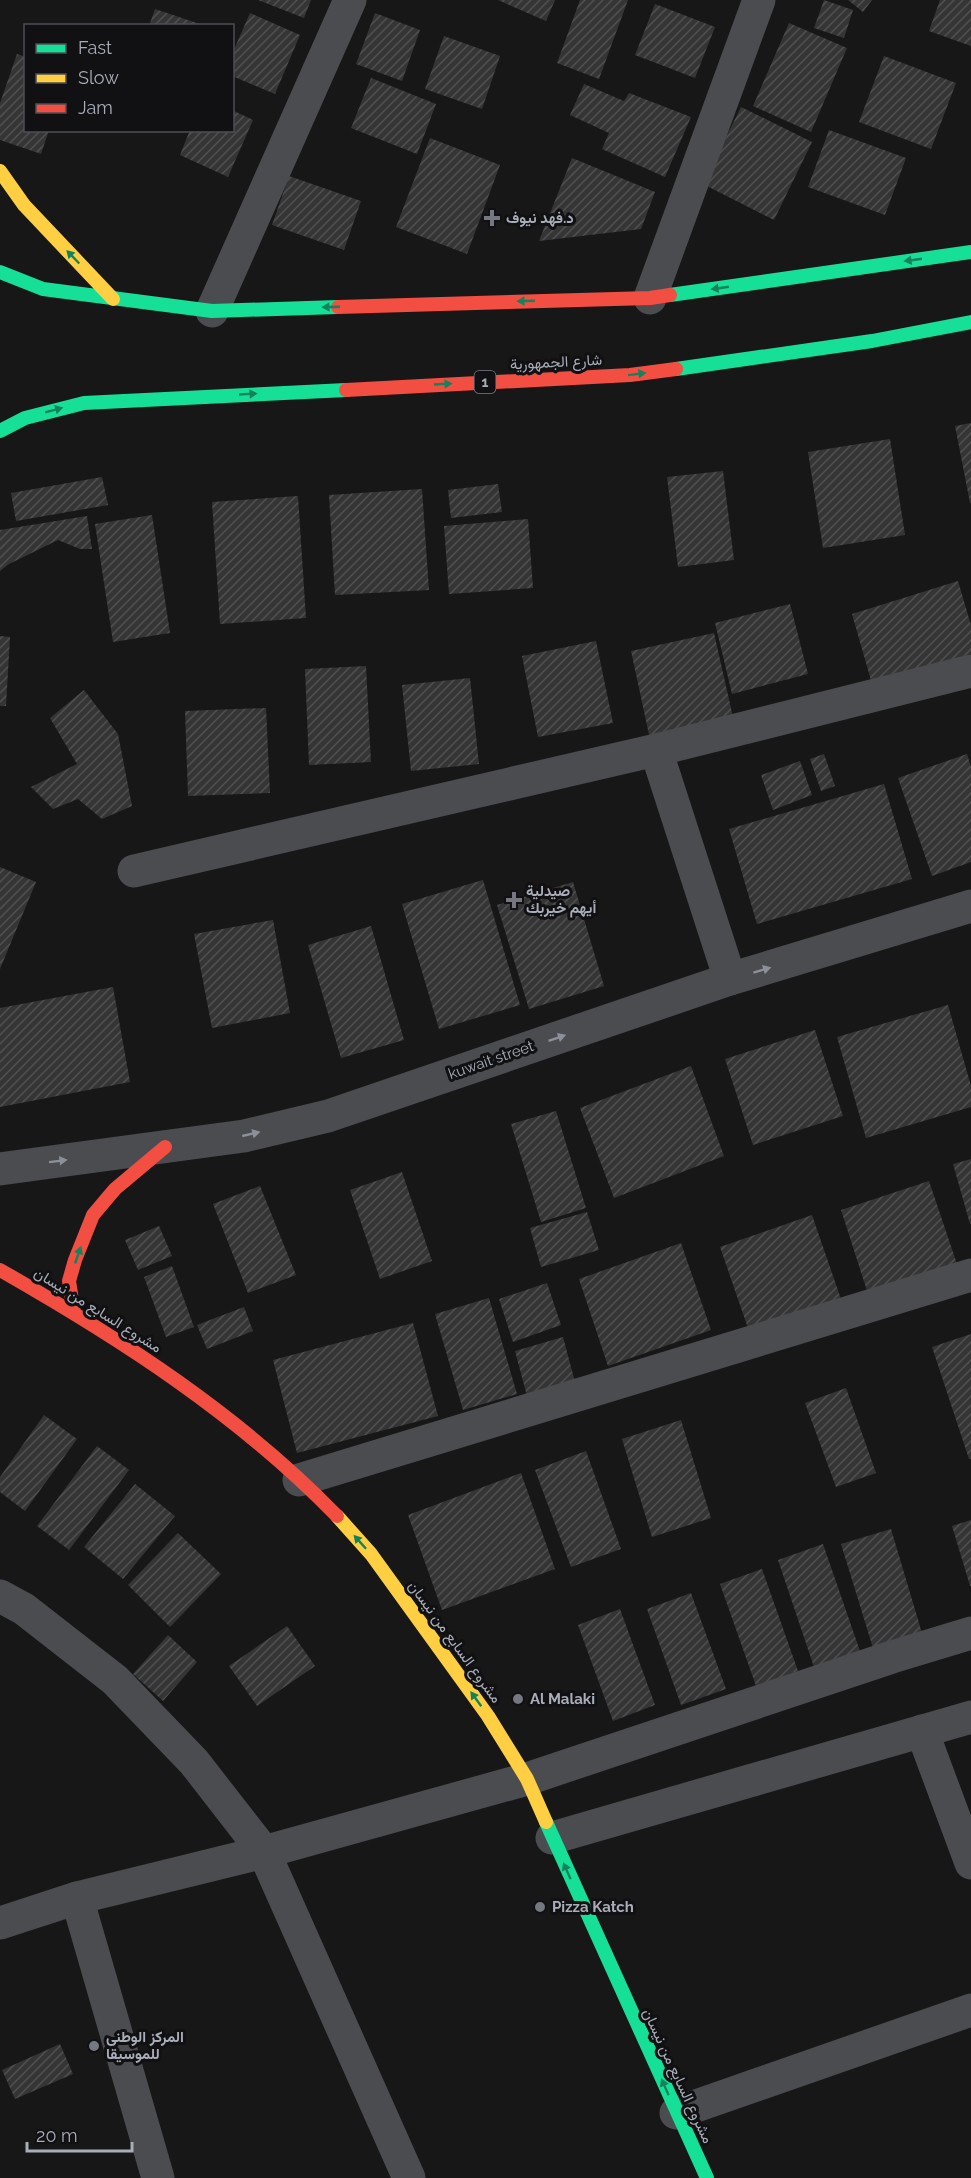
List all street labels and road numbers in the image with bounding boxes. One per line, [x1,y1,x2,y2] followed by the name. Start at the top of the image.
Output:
[509,351,603,375] street label: شارع الجمهورية
[474,371,496,393] road number: 1
[446,1037,536,1083] street label: kuwait street
[30,1263,165,1358] street label: مشروع السابع من نيسان
[403,1577,505,1708] street label: مشروع السابع من نيسان
[637,2006,717,2147] street label: مشروع السابع من نيسان

